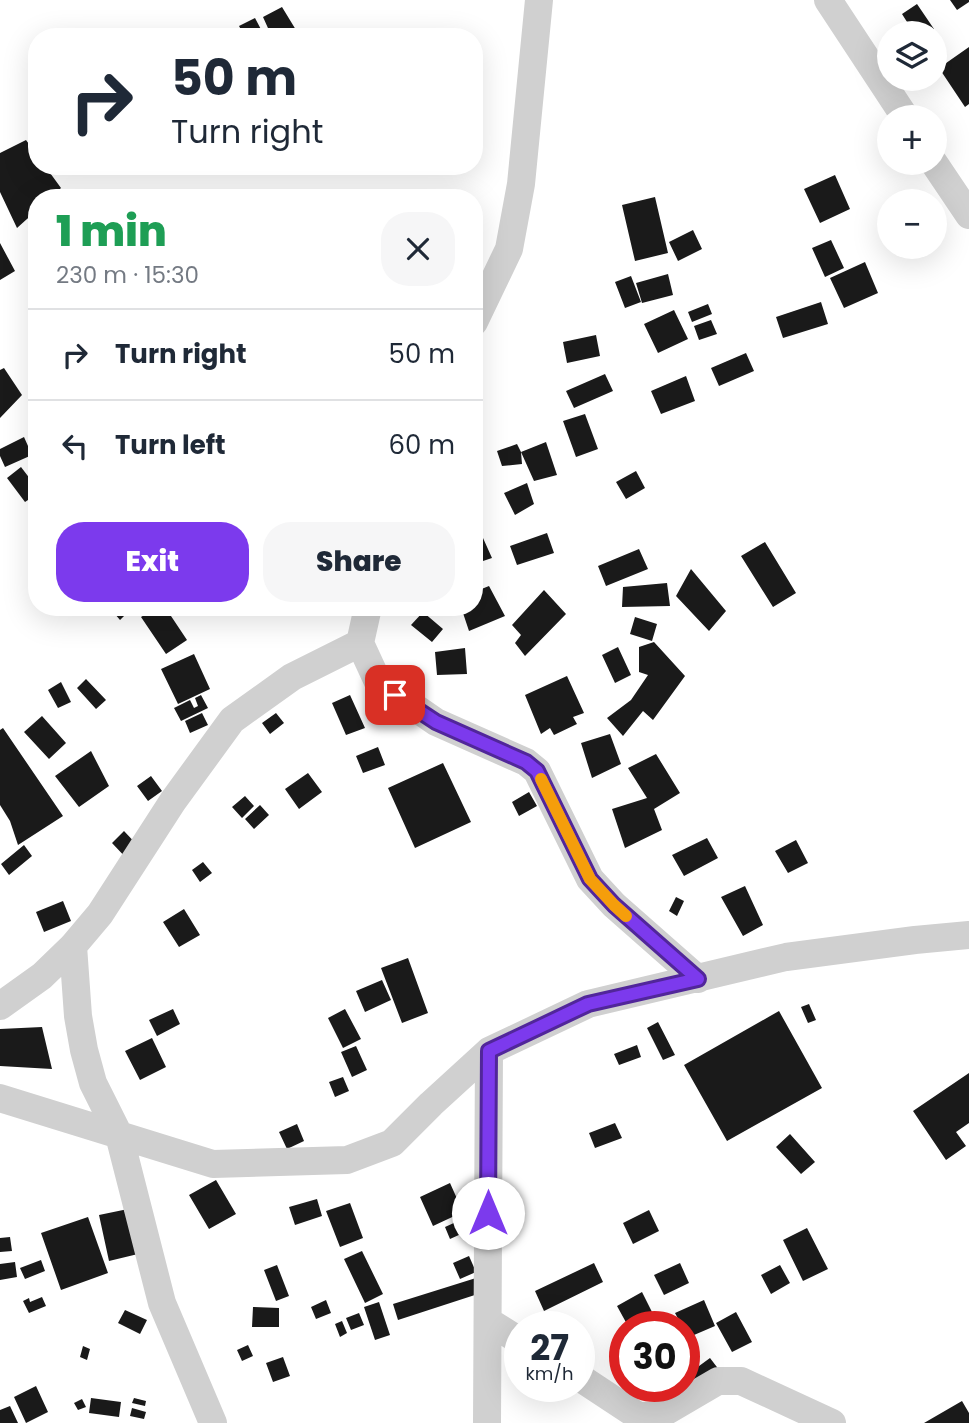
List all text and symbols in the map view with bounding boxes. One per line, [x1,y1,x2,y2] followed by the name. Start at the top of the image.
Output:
[877,21,947,259] map controls
[877,21,947,91] button: layers
[171,44,297,112] text: 50 m
[56,56,147,147] icon: right
[877,105,947,175] button: +
[171,109,323,154] text: Turn right
[877,189,947,259] button: −
[56,202,167,261] text: 1 min
[381,212,455,286] button: close
[56,259,199,291] text: 230 m · 15:30
[56,336,94,374] icon: right
[115,336,247,372] text: Turn right
[389,336,455,372] text: 50 m
[56,427,94,465] icon: left
[115,427,226,463] text: Turn left
[388,427,455,463] text: 60 m
[56,522,249,602] button: Exit
[263,522,455,602] button: Share
[365,665,425,725] pin
[376,676,414,714] icon: arrive
[451,1176,525,1250] position arrow
[609,1311,700,1402] speed limit sign: 30
[530,1323,569,1372] text: 27
[526,1361,573,1386] text: km/h

